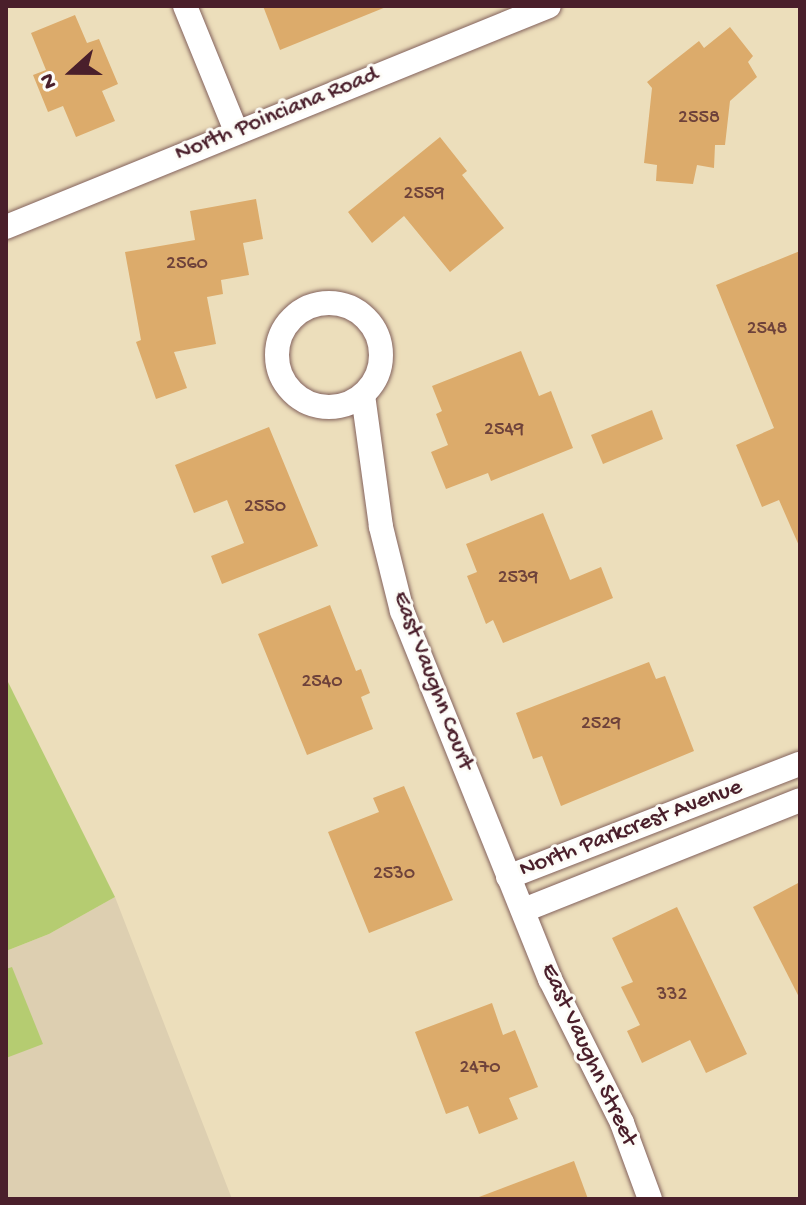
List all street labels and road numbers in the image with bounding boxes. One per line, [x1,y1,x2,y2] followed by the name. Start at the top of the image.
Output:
[171,61,383,169] street label: North Poinciana Road
[385,588,479,774] street label: East Vaughn Court
[516,773,746,885] street label: North Parkcrest Avenue
[533,959,643,1151] street label: East Vaughn Street

